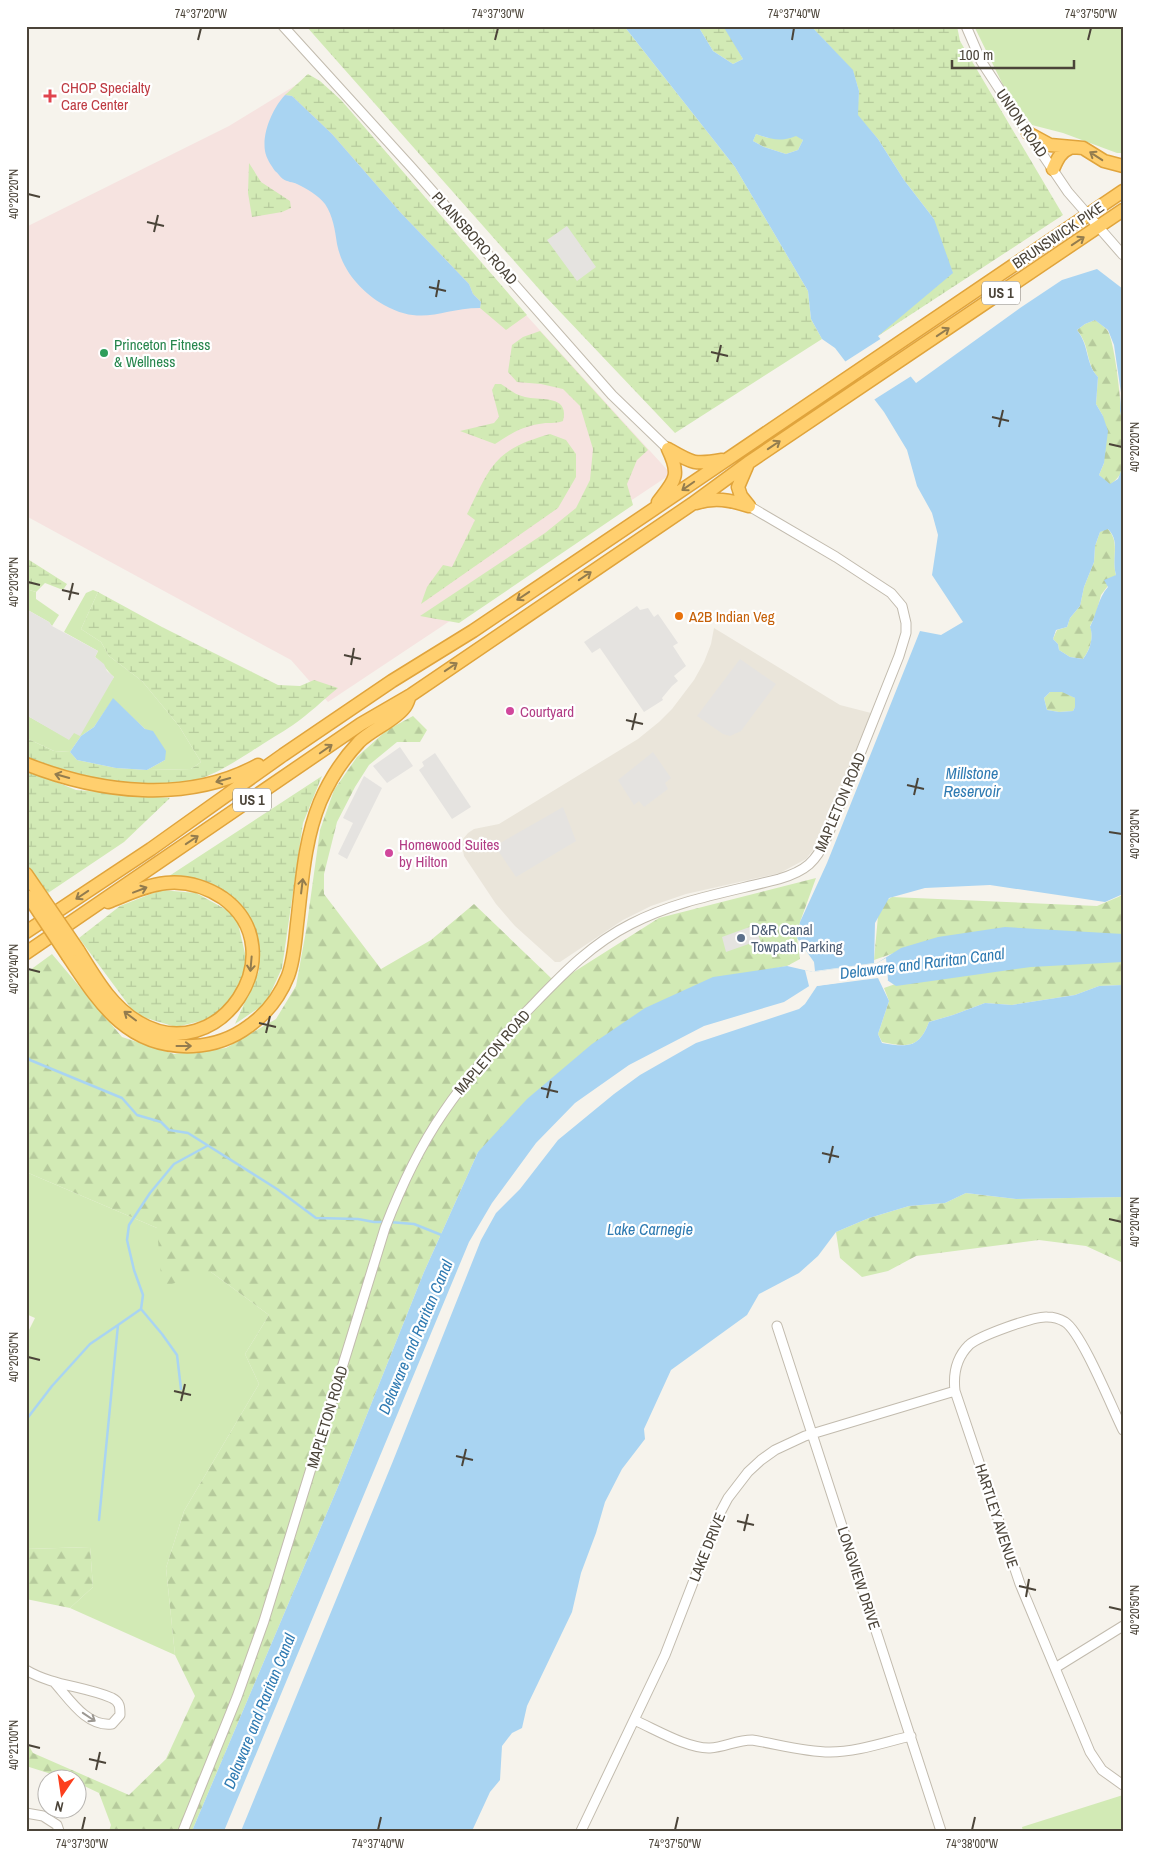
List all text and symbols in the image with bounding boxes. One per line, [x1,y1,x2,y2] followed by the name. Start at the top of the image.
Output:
[175,6,228,22] text: 74°37'20"W
[472,6,525,22] text: 74°37'30"W
[768,6,821,22] text: 74°37'40"W
[1065,6,1118,22] text: 74°37'50"W
[952,38,1074,70] scale bar
[959,44,993,65] text: 100 m
[61,77,151,115] place label: CHOP Specialty Care Center
[991,85,1053,162] street label: UNION ROAD
[43,89,57,103] marker: CHOP Specialty Care Center
[1089,151,1103,161] one-way arrow
[6,169,22,219] text: 40°20'20"N
[427,187,523,289] street label: PLAINSBORO ROAD
[1008,196,1108,274] street label: BRUNSWICK PIKE
[1071,236,1085,246] one-way arrow
[982,282,1020,304] road number: US 1
[936,327,950,337] one-way arrow
[114,334,210,372] place label: Princeton Fitness & Wellness
[98,347,110,359] marker: Princeton Fitness & Wellness
[1127,422,1143,472] text: 40°20'20"N
[767,440,781,450] one-way arrow
[681,481,695,491] one-way arrow
[6,557,22,607] text: 40°20'30"N
[578,571,592,581] one-way arrow
[516,592,530,602] one-way arrow
[688,606,775,627] place label: A2B Indian Veg
[673,610,685,622] marker: A2B Indian Veg
[444,662,458,673] one-way arrow
[520,701,574,722] place label: Courtyard
[504,705,516,717] marker: Courtyard
[319,744,333,754] one-way arrow
[810,749,870,855] street label: MAPLETON ROAD
[944,762,1001,802] water label: Millstone Reservoir
[55,771,71,781] one-way arrow
[215,776,231,786] one-way arrow
[233,788,271,812] road number: US 1
[1127,809,1143,859] text: 40°20'30"N
[399,834,500,872] place label: Homewood Suites by Hilton
[184,835,198,845] one-way arrow
[383,847,395,859] marker: Homewood Suites by Hilton
[297,879,307,895] one-way arrow
[132,885,147,895] one-way arrow
[75,890,89,900] one-way arrow
[751,919,843,957] place label: D&R Canal Towpath Parking
[735,932,747,944] marker: D&R Canal Towpath Parking
[839,942,1007,984] water label: Delaware and Raritan Canal
[6,944,22,994] text: 40°20'40"N
[247,955,256,971] one-way arrow
[449,1005,535,1099] street label: MAPLETON ROAD
[124,1011,137,1022] one-way arrow
[175,1041,191,1051] one-way arrow
[1127,1197,1143,1247] text: 40°20'40"N
[607,1218,693,1240] water label: Lake Carnegie
[373,1256,458,1417] water label: Delaware and Raritan Canal
[6,1332,22,1382] text: 40°20'50"N
[301,1363,353,1471] street label: MAPLETON ROAD
[970,1461,1024,1571] street label: HARTLEY AVENUE
[684,1509,730,1585] street label: LAKE DRIVE
[832,1524,886,1632] street label: LONGVIEW DRIVE
[1127,1585,1143,1635] text: 40°20'50"N
[218,1629,301,1792] water label: Delaware and Raritan Canal
[82,1713,96,1723] one-way arrow
[6,1720,22,1770] text: 40°21'00"N
[38,1770,88,1820] north arrow
[53,1797,65,1816] text: N
[56,1836,109,1852] text: 74°37'30"W
[352,1836,405,1852] text: 74°37'40"W
[649,1836,702,1852] text: 74°37'50"W
[946,1836,999,1852] text: 74°38'00"W

